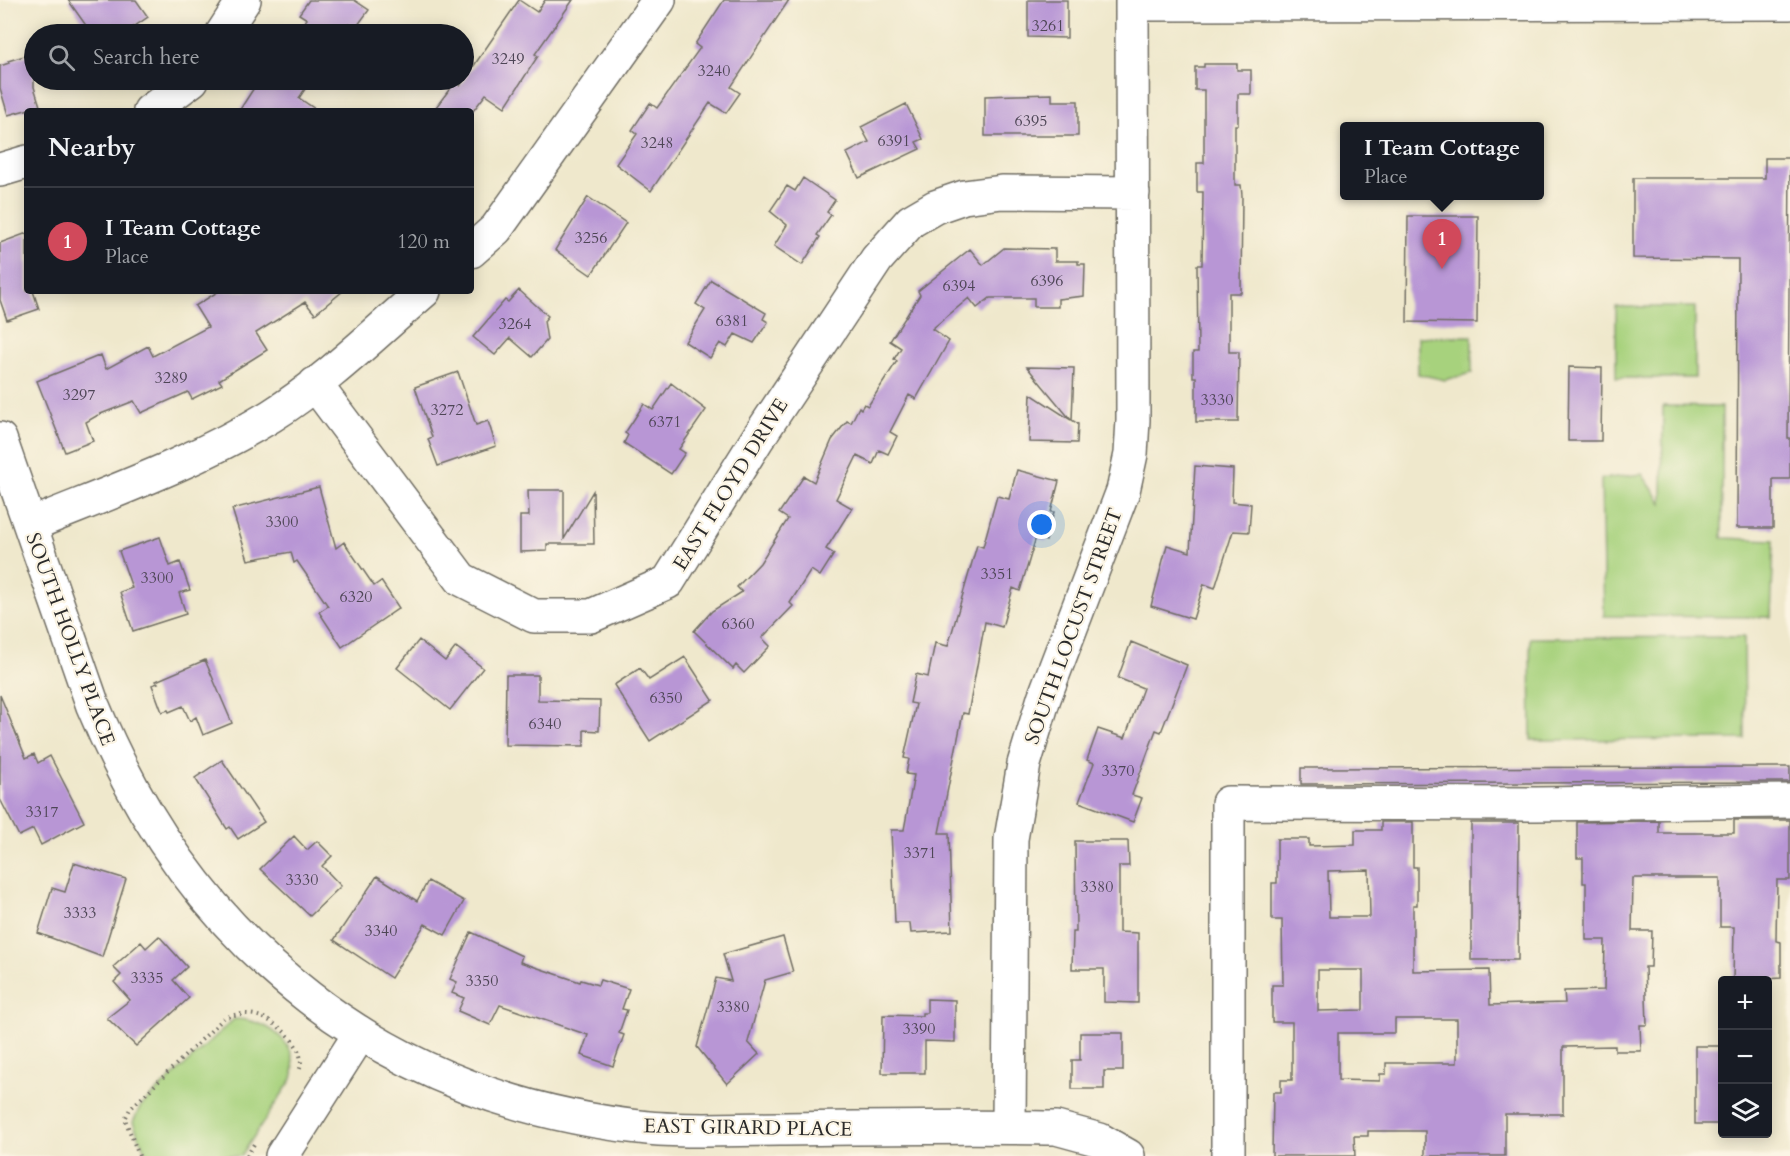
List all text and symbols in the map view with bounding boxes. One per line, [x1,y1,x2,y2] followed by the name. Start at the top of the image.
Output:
[1032,15,1064,37] house number: 3261
[24,24,474,90] search box
[45,41,78,74] icon: search
[93,42,200,72] text: Search here
[492,48,524,70] house number: 3249
[698,60,730,82] house number: 3240
[1015,110,1047,132] house number: 6395
[1340,122,1544,200] popup
[48,130,136,165] text: Nearby
[878,130,910,152] house number: 6391
[641,132,673,154] house number: 3248
[1364,133,1520,163] text: I Team Cottage
[1364,163,1408,190] text: Place
[105,213,261,243] text: I Team Cottage
[1422,220,1462,269] pin: 1
[575,227,607,249] house number: 3256
[62,228,73,255] text: 1
[397,228,450,255] text: 120 m
[105,243,149,270] text: Place
[1031,270,1063,292] house number: 6396
[943,275,975,297] house number: 6394
[716,310,748,332] house number: 6381
[499,313,531,335] house number: 3264
[155,367,187,389] house number: 3289
[63,384,95,406] house number: 3297
[1201,389,1233,411] house number: 3330
[667,393,794,575] street label: EAST FLOYD DRIVE
[431,399,463,421] house number: 3272
[649,411,681,433] house number: 6371
[1018,504,1129,748] street label: SOUTH LOCUST STREET
[1027,510,1056,539] your location
[266,511,298,533] house number: 3300
[19,529,122,749] street label: SOUTH HOLLY PLACE
[981,563,1013,585] house number: 3351
[141,567,173,589] house number: 3300
[340,586,372,608] house number: 6320
[722,613,754,635] house number: 6360
[650,687,682,709] house number: 6350
[529,713,561,735] house number: 6340
[1102,760,1134,782] house number: 3370
[26,801,58,823] house number: 3317
[904,842,936,864] house number: 3371
[286,869,318,891] house number: 3330
[1081,876,1113,898] house number: 3380
[64,902,96,924] house number: 3333
[365,920,397,942] house number: 3340
[131,967,163,989] house number: 3335
[466,970,498,992] house number: 3350
[1718,976,1772,1138] map controls
[1718,976,1772,1030] button: +
[717,996,749,1018] house number: 3380
[903,1018,935,1040] house number: 3390
[1718,1030,1772,1084] button: −
[1718,1084,1772,1138] button: layers
[643,1112,853,1143] street label: EAST GIRARD PLACE

